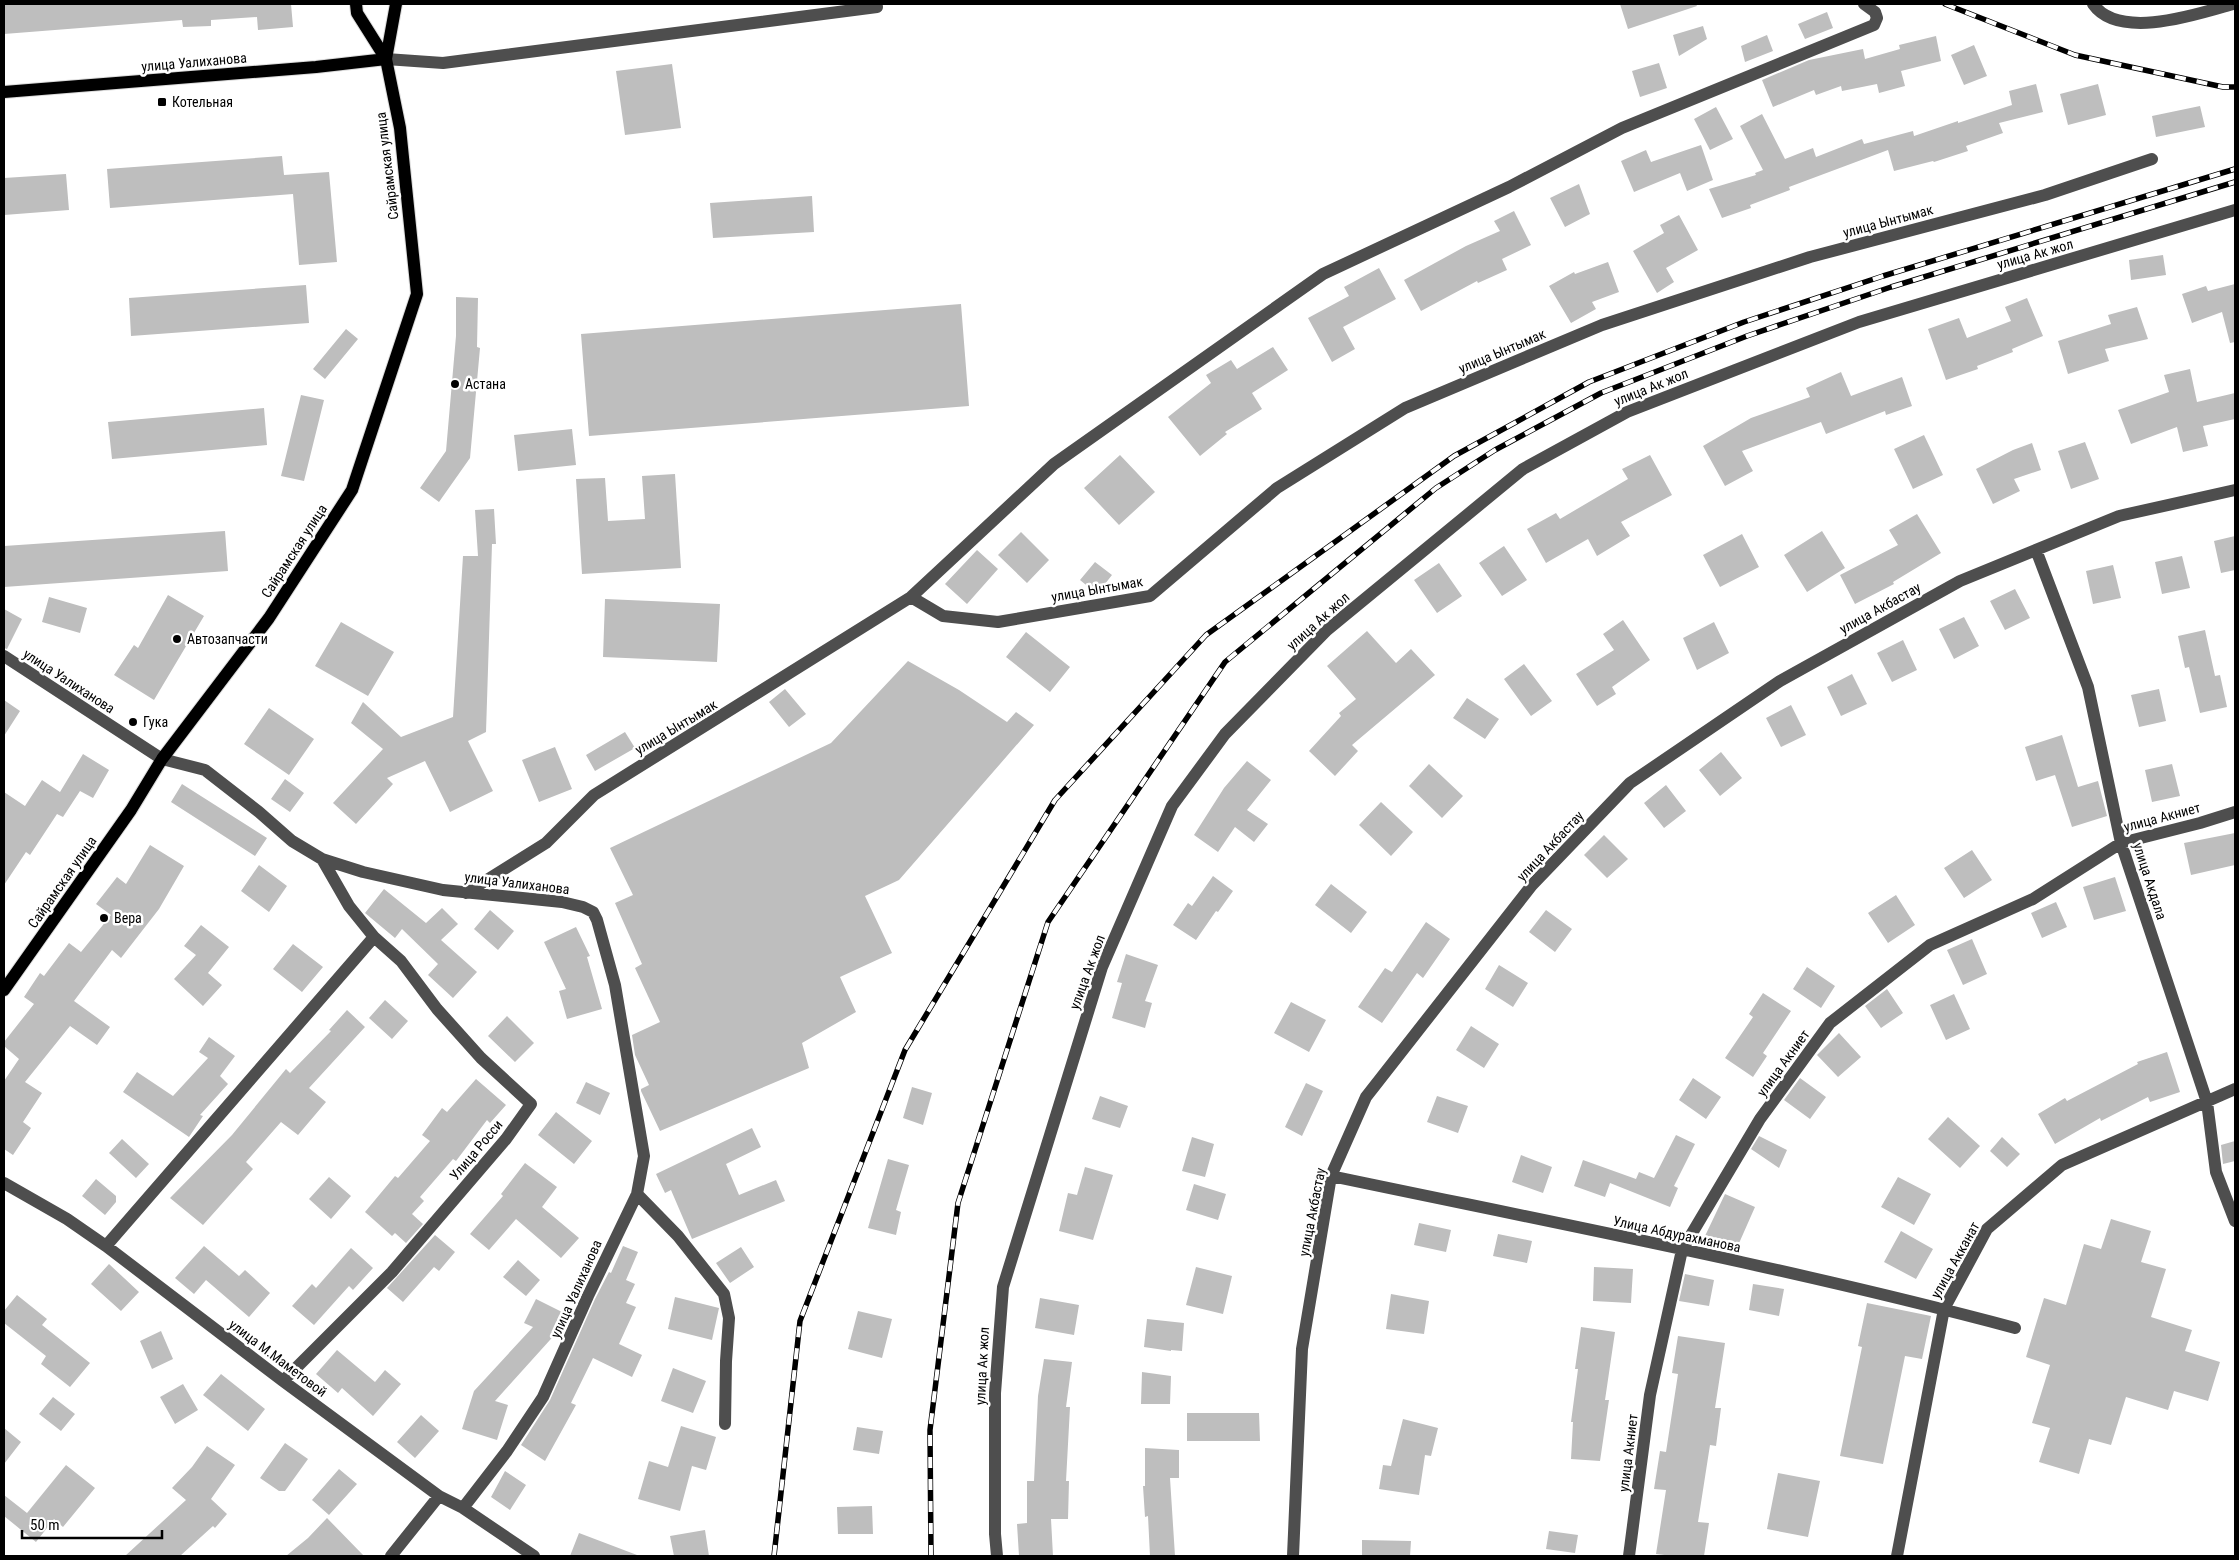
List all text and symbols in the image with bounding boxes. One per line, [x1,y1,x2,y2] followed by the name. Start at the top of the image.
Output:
[141,49,247,75] street label: улица Уалиханова
[172,94,233,110] place label: Котельная
[156,96,168,108] marker: Котельная
[372,111,402,221] street label: Сайрамская улица
[1841,201,1935,241] street label: улица Ынтымак
[1995,236,2075,272] street label: улица Ак жол
[1456,325,1548,376] street label: улица Ынтымак
[1612,365,1690,409] street label: улица Ак жол
[465,376,506,392] place label: Астана
[449,378,461,390] marker: Астана
[258,501,330,601] street label: Сайрамская улица
[1050,573,1144,605] street label: улица Ынтымак
[1837,579,1923,637] street label: улица Акбастау
[1284,589,1352,653] street label: улица Ак жол
[187,631,268,647] place label: Автозапчасти
[171,633,183,645] marker: Автозапчасти
[20,645,118,717] street label: улица Уалиханова
[632,696,720,758] street label: улица Ынтымак
[143,714,168,730] place label: Гука
[127,716,139,728] marker: Гука
[2122,799,2202,835] street label: улица Акниет
[1513,807,1587,884] street label: улица Акбастау
[24,833,100,931] street label: Сайрамская улица
[2130,841,2170,921] street label: улица Акдала
[464,869,570,897] street label: улица Уалиханова
[114,910,142,926] place label: Вера
[98,912,110,924] marker: Вера
[1066,932,1108,1012] street label: улица Ак жол
[1753,1026,1813,1099] street label: улица Акниет
[446,1117,506,1183] street label: Улица Росси
[1296,1166,1328,1258] street label: улица Акбастау
[1612,1213,1742,1255] street label: Улица Абдурахманова
[1927,1219,1983,1301] street label: улица Акканат
[547,1237,605,1341] street label: улица Уалиханова
[226,1316,330,1400] street label: улица М.Маметовой
[972,1326,992,1406] street label: улица Ак жол
[1615,1413,1641,1493] street label: улица Акниет
[22,1508,162,1540] scale bar
[30,1516,60,1534] text: 50 m

